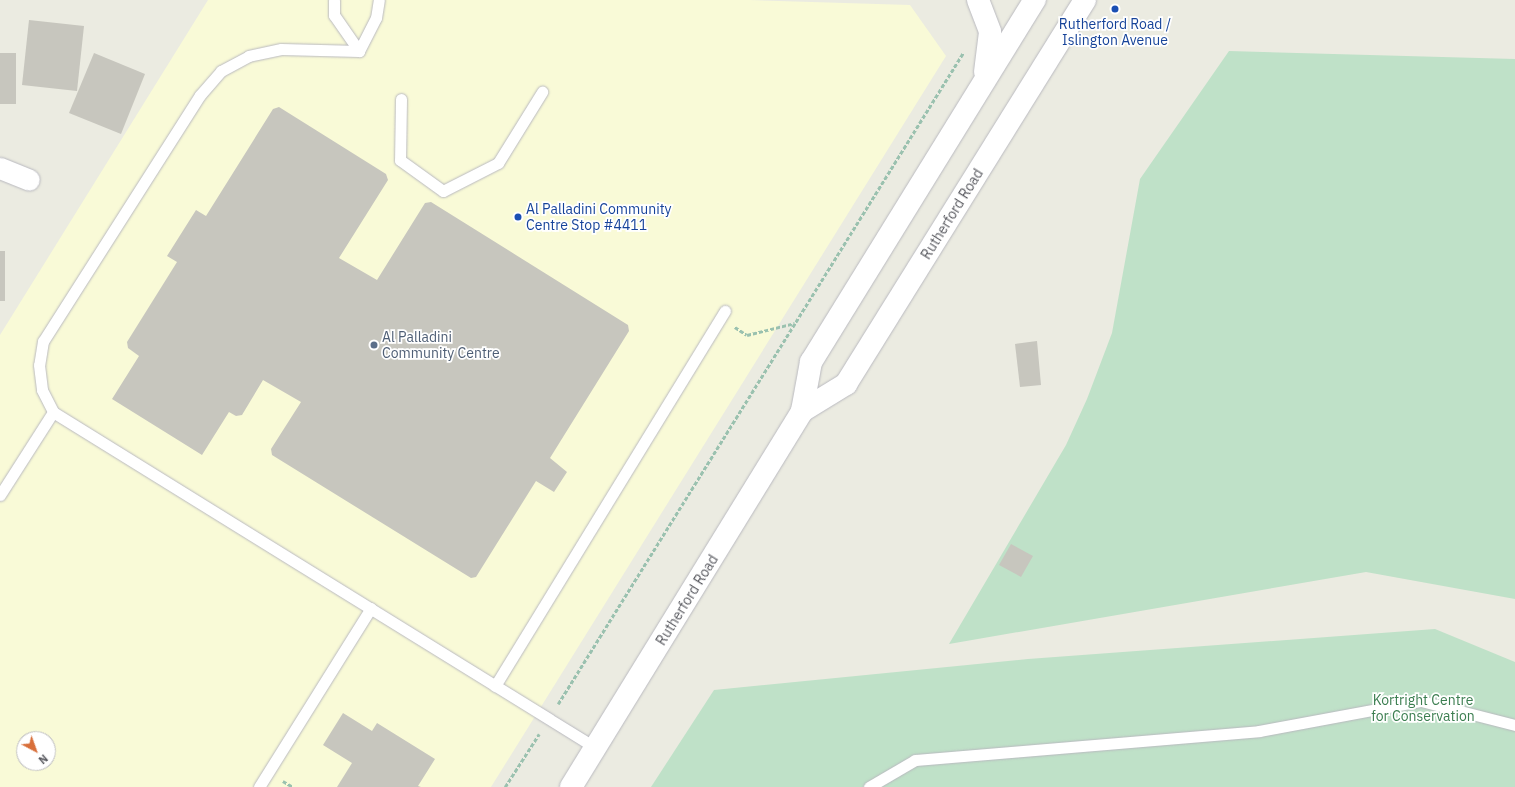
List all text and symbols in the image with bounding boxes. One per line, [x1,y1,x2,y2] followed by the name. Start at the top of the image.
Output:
[1110,4,1120,14] marker: Rutherford Road / Islington Avenue
[1059,16,1171,48] place label: Rutherford Road / Islington Avenue
[917,166,987,262] street label: Rutherford Road
[526,201,672,234] place label: Al Palladini Community Centre Stop #4411
[513,212,523,222] marker: Al Palladini Community Centre Stop #4411
[382,329,500,362] place label: Al Palladini Community Centre
[369,340,379,350] marker: Al Palladini Community Centre
[652,552,722,648] street label: Rutherford Road
[1371,692,1475,724] park label: Kortright Centre for Conservation
[16,731,56,771] north arrow
[36,751,51,767] text: N

